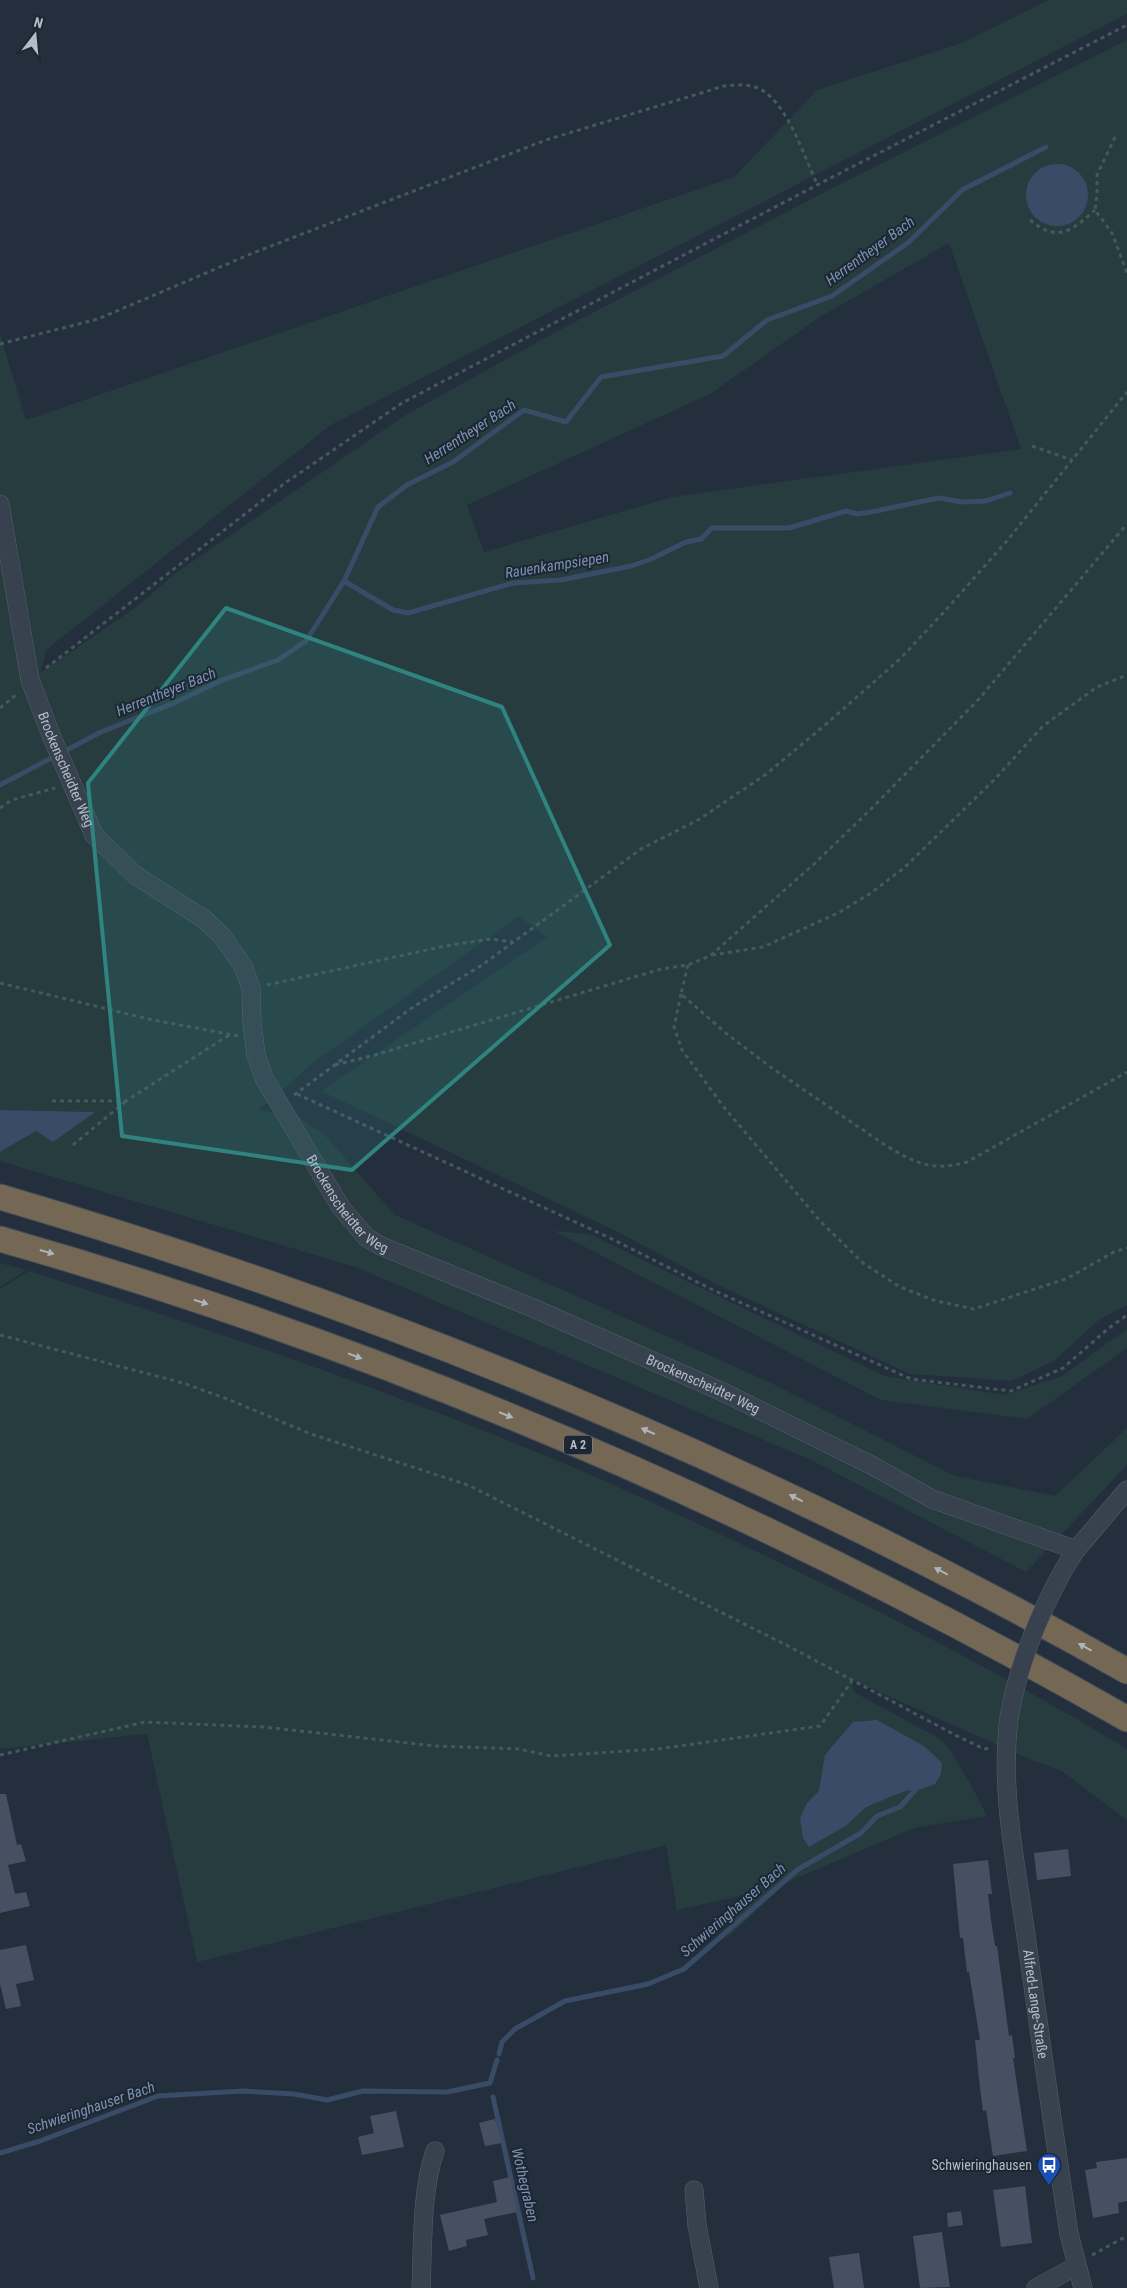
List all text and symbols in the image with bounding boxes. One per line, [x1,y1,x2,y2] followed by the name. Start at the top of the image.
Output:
[10,10,60,60] north arrow
[32,14,45,31] text: N
[822,213,918,289] water label: Herrentheyer Bach
[421,396,519,468] water label: Herrentheyer Bach
[504,548,610,582] water label: Rauenkampsiepen
[114,664,218,720] water label: Herrentheyer Bach
[35,710,98,829] street label: Brockenscheidter Weg
[303,1152,391,1256] street label: Brockenscheidter Weg
[39,1249,54,1257] one-way arrow
[194,1299,209,1307] one-way arrow
[644,1351,763,1417] street label: Brockenscheidter Weg
[348,1352,363,1360] one-way arrow
[499,1411,514,1419] one-way arrow
[641,1427,655,1435] one-way arrow
[564,1436,592,1454] road number: A 2
[788,1494,803,1502] one-way arrow
[934,1567,948,1575] one-way arrow
[1077,1643,1092,1651] one-way arrow
[677,1859,789,1961] water label: Schwieringhauser Bach
[1020,1948,1051,2060] street label: Alfred-Lange-Straße
[25,2078,157,2138] water label: Schwieringhauser Bach
[508,2146,542,2224] water label: Wothegraben
[1036,2152,1062,2186] bus stop icon: Schwieringhausen
[932,2157,1032,2173] place label: Schwieringhausen

